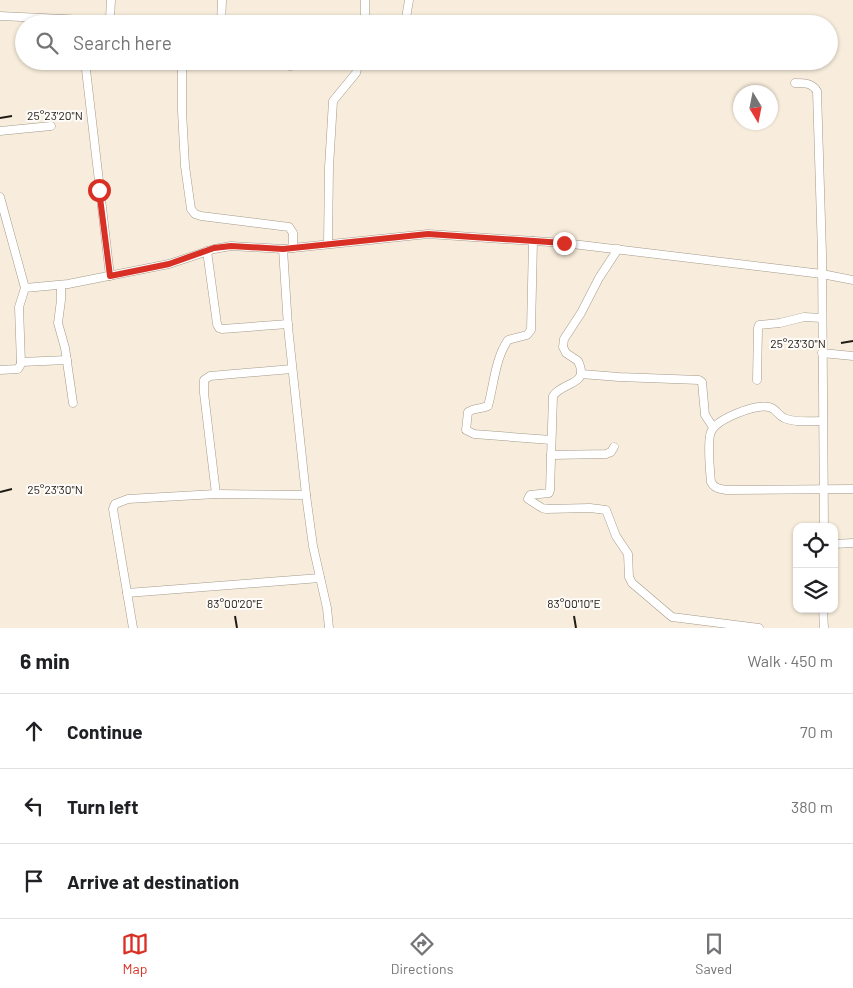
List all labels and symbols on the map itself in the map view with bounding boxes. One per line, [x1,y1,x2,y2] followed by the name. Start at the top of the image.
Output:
[733,85,778,130] north arrow
[27,108,83,122] text: 25°23'20"N
[88,179,111,202] route start
[553,232,576,255] route end
[770,336,826,350] text: 25°23'30"N
[27,482,83,496] text: 25°23'30"N
[207,596,263,610] text: 83°00'20"E
[547,596,601,610] text: 83°00'10"E

